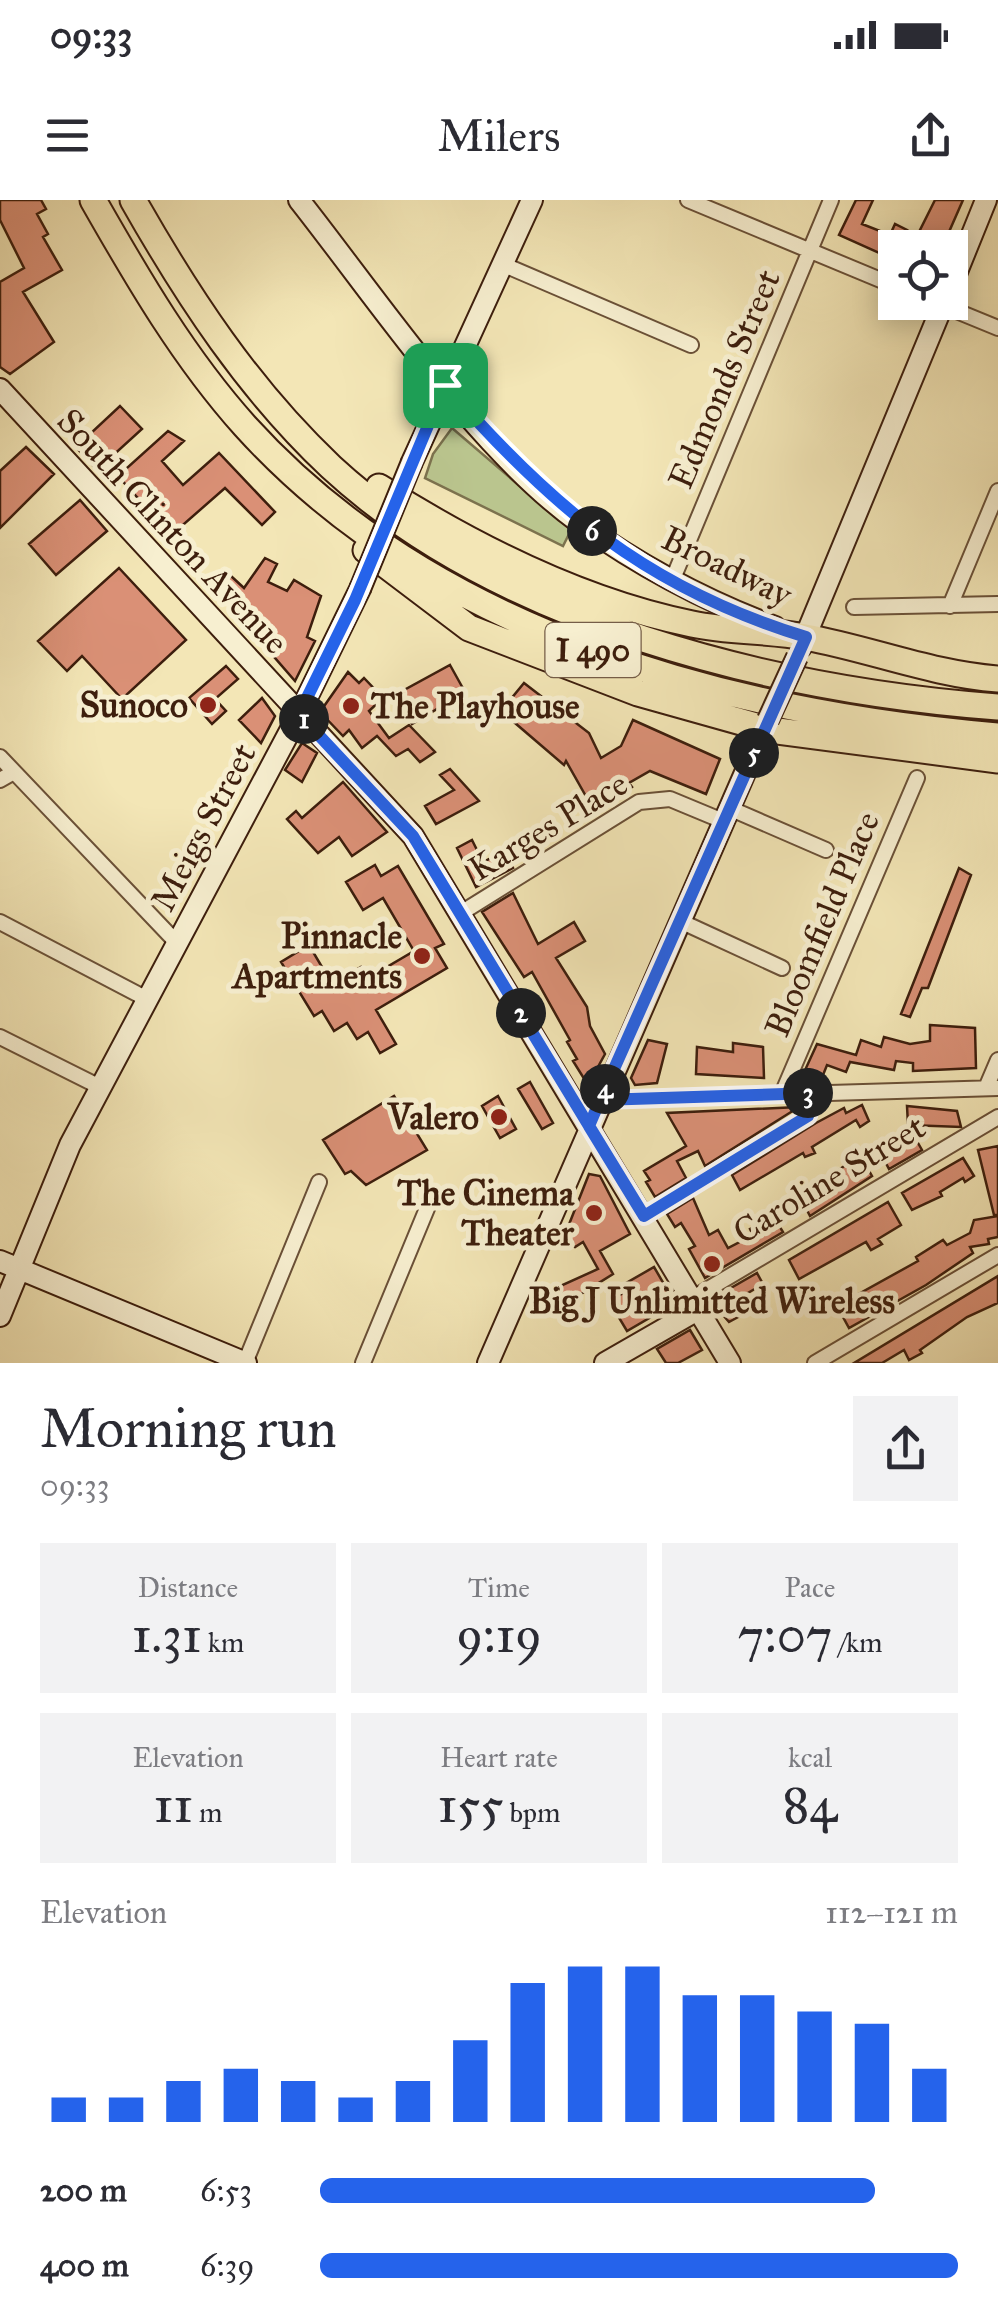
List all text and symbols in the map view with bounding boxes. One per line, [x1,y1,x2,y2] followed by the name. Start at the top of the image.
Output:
[50,12,133,58] text: 09:33
[40,108,95,163] icon: menu
[438,108,560,163] text: Milers
[903,108,958,163] icon: share
[878,230,968,320] map controls
[878,230,968,320] button: locate
[659,263,790,495] street label: Edmonds Street
[403,343,488,428] pin
[418,358,473,413] icon: arrive
[48,400,297,663] street label: South Clinton Avenue
[567,506,617,556] pin: 6
[585,513,599,548] text: 6
[655,517,799,617] street label: Broadway
[546,623,640,677] road number: I 490
[80,684,188,727] place label: Sunoco
[371,685,580,728] place label: The Playhouse
[197,694,219,716] marker: Sunoco
[279,694,329,744] pin: 1
[340,695,362,717] marker: The Playhouse
[298,701,310,736] text: 1
[729,728,779,778] pin: 5
[747,735,761,770] text: 5
[141,736,266,918] street label: Meigs Street
[461,762,635,891] street label: Karges Place
[756,805,889,1043] street label: Bloomfield Place
[231,915,402,998] place label: Pinnacle Apartments
[411,945,433,967] marker: Pinnacle Apartments
[496,988,546,1038] pin: 2
[514,995,528,1030] text: 2
[580,1064,630,1114] pin: 4
[783,1068,833,1118] pin: 3
[597,1071,613,1106] text: 4
[802,1075,814,1110] text: 3
[387,1096,479,1139] place label: Valero
[725,1105,933,1254] street label: Caroline Street
[488,1106,510,1128] marker: Valero
[397,1172,575,1255] place label: The Cinema Theater
[583,1202,605,1224] marker: The Cinema Theater
[701,1253,723,1275] marker: Big J Unlimitted Wireless
[529,1280,895,1323] place label: Big J Unlimitted Wireless
[40,1395,337,1462] text: Morning run
[853,1396,958,1501] button: share
[40,1466,109,1505] text: 09:33
[138,1570,238,1605] text: Distance
[468,1570,530,1605] text: Time
[785,1570,835,1605] text: Pace
[132,1605,202,1666] text: 1.31
[456,1605,542,1666] text: 9:19
[737,1605,832,1666] text: 7:07
[202,1625,244,1660] text: km
[832,1625,883,1660] text: /km
[132,1740,244,1775] text: Elevation
[440,1740,558,1775] text: Heart rate
[788,1740,832,1775] text: kcal
[153,1775,193,1836] text: 11
[438,1775,503,1836] text: 155
[783,1775,837,1836] text: 84
[193,1795,223,1830] text: m
[503,1795,560,1830] text: bpm
[40,1893,167,1932] text: Elevation
[825,1893,958,1932] text: 112–121 m
[40,2171,127,2210] text: 200 m
[200,2171,252,2210] text: 6:53
[40,2246,129,2285] text: 400 m
[200,2246,254,2285] text: 6:39

